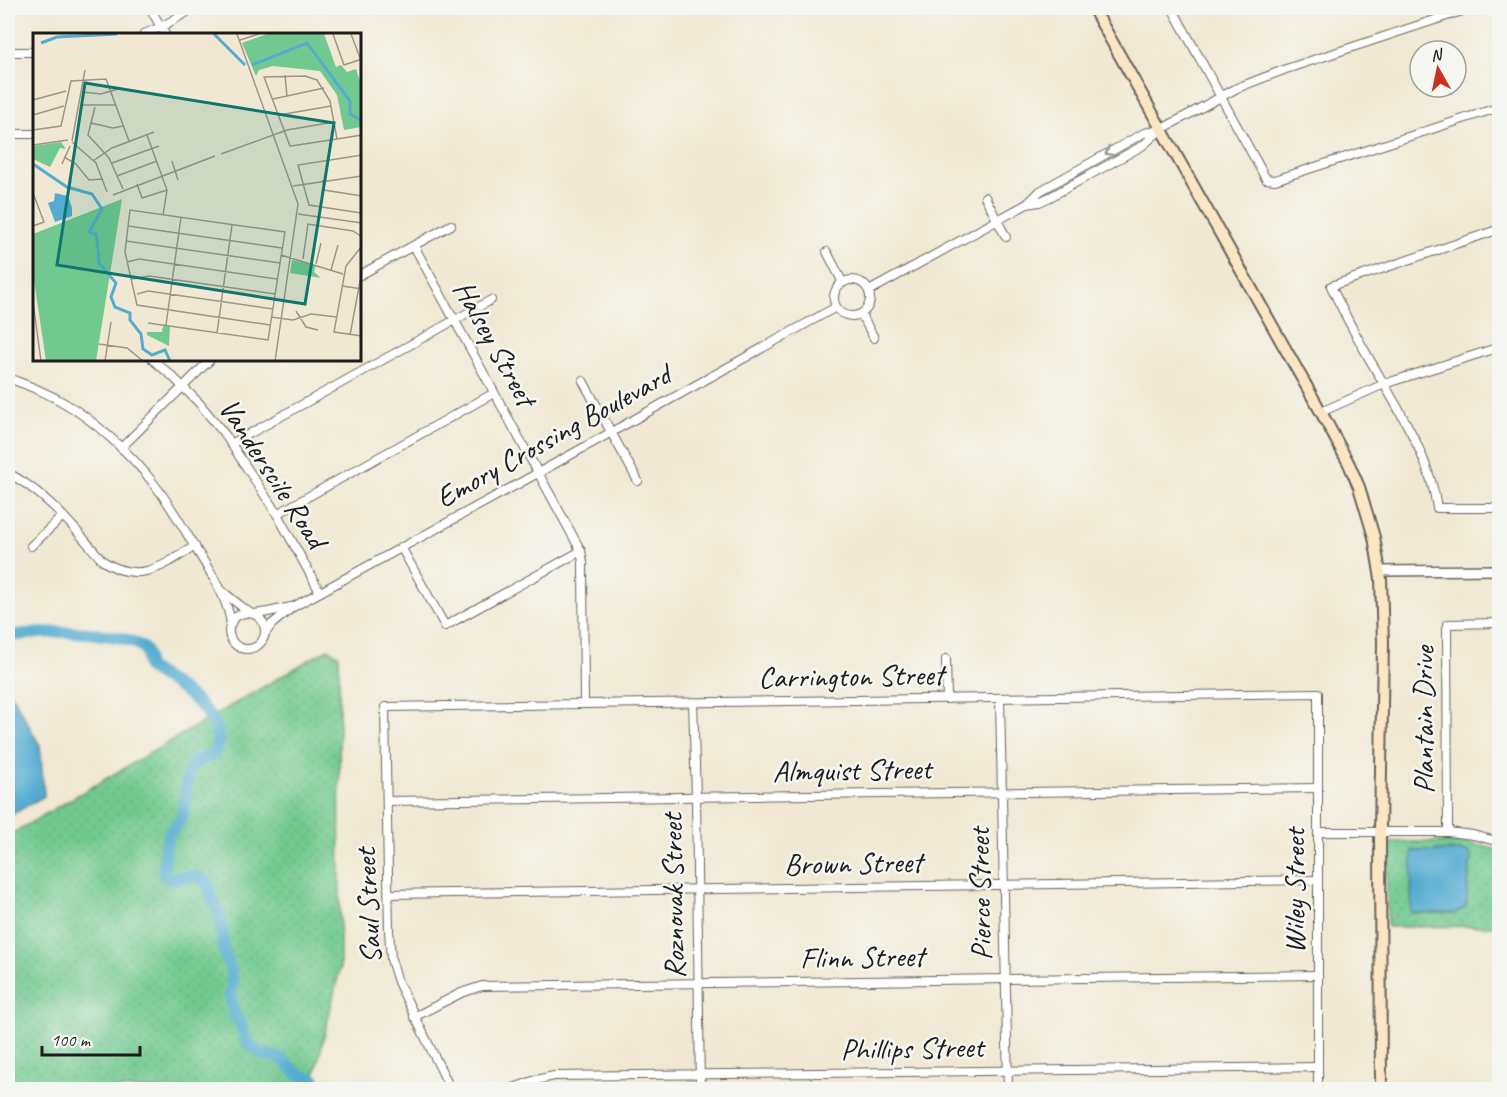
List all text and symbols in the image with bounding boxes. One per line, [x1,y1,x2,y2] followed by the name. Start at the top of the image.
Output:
[33,33,362,362] inset map
[1408,39,1468,99] north arrow
[1429,44,1445,66] text: N
[1105,145,1115,156] one-way arrow
[445,273,547,416] street label: Halsey Street
[429,354,681,516] street label: Emory Crossing Boulevard
[210,391,338,559] street label: Vanderscile Road
[1404,644,1442,794] street label: Plantain Drive
[758,655,948,697] street label: Carrington Street
[772,750,935,790] street label: Almquist Street
[653,810,693,979] street label: Roznovak Street
[960,824,1000,961] street label: Pierce Street
[1275,825,1313,954] street label: Wiley Street
[784,843,926,883] street label: Brown Street
[346,844,390,965] street label: Saul Street
[800,937,928,977] street label: Flinn Street
[42,1019,140,1057] scale bar
[840,1028,987,1068] street label: Phillips Street
[51,1029,92,1051] text: 100 m

